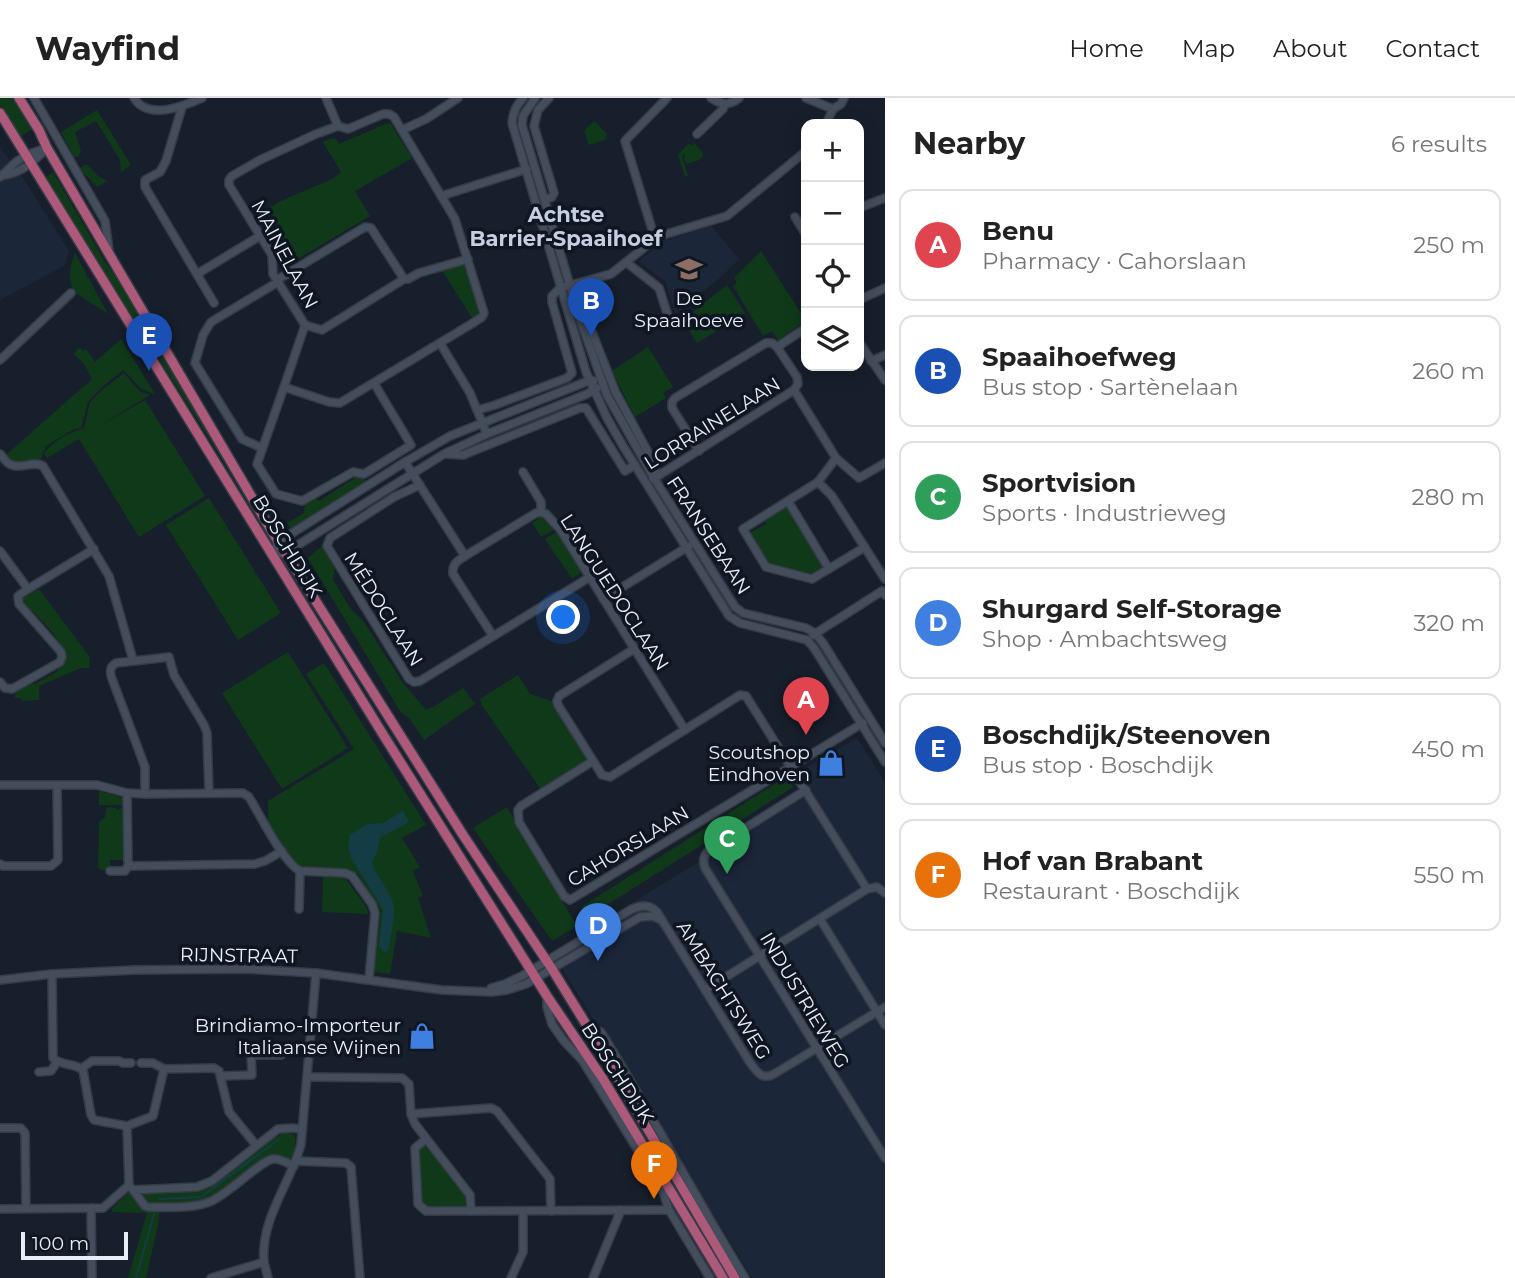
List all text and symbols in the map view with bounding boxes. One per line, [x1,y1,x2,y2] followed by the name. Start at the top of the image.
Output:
[35,28,180,68] text: Wayfind
[1069,34,1144,63] text: Home
[1182,34,1235,63] text: Map
[1273,34,1347,63] text: About
[1385,34,1480,63] text: Contact
[801,119,864,371] map controls
[801,119,864,182] button: +
[913,125,1025,162] text: Nearby
[1391,130,1487,158] text: 6 results
[801,182,864,245] button: −
[246,196,323,312] street label: MAINELAAN
[470,202,663,251] district label: Achtse Barrier-Spaaihoef
[982,215,1054,247] text: Benu
[929,231,947,259] text: A
[1413,231,1485,259] text: 250 m
[801,245,864,308] button: locate
[982,247,1247,275] text: Pharmacy · Cahorslaan
[674,254,704,284] school or university icon: De Spaaihoeve
[568,278,614,336] pin: B
[634,287,744,332] place label: De Spaaihoeve
[801,308,864,371] button: layers
[126,313,172,371] pin: E
[982,341,1177,373] text: Spaaihoefweg
[929,357,947,385] text: B
[1412,357,1485,385] text: 260 m
[640,372,784,474] street label: LORRAINELAAN
[982,373,1238,401] text: Bus stop · Sartènelaan
[982,467,1136,499] text: Sportvision
[662,472,755,599] street label: FRANSEBAAN
[930,483,946,511] text: C
[1412,483,1485,511] text: 280 m
[248,491,327,602] street label: BOSCHDIJK
[982,499,1227,527] text: Sports · Industrieweg
[555,510,674,675] street label: LANGUEDOCLAAN
[339,548,428,670] street label: MÉDOCLAAN
[982,593,1282,625] text: Shurgard Self-Storage
[546,600,580,634] your location
[929,609,948,637] text: D
[1413,609,1485,637] text: 320 m
[982,625,1228,653] text: Shop · Ambachtsweg
[783,677,829,735] pin: A
[982,719,1271,751] text: Boschdijk/Steenoven
[930,735,946,763] text: E
[1411,735,1485,763] text: 450 m
[708,741,810,786] place label: Scoutshop Eindhoven
[816,748,846,778] shop icon: Scoutshop Eindhoven
[982,751,1213,779] text: Bus stop · Boschdijk
[563,801,693,892] street label: CAHORSLAAN
[704,816,750,874] pin: C
[982,845,1203,877] text: Hof van Brabant
[931,861,945,889] text: F
[1413,861,1485,889] text: 550 m
[982,877,1239,905] text: Restaurant · Boschdijk
[575,903,621,961] pin: D
[672,917,775,1064] street label: AMBACHTSWEG
[755,928,854,1072] street label: INDUSTRIEWEG
[180,943,298,968] street label: RIJNSTRAAT
[195,1014,401,1059] place label: Brindiamo-Importeur Italiaanse Wijnen
[577,1019,659,1128] street label: BOSCHDIJK
[407,1021,437,1051] shop icon: Brindiamo-Importeur Italiaanse Wijnen
[631,1141,677,1199] pin: F
[21,1229,128,1261] scale bar
[32,1232,89,1255] text: 100 m

